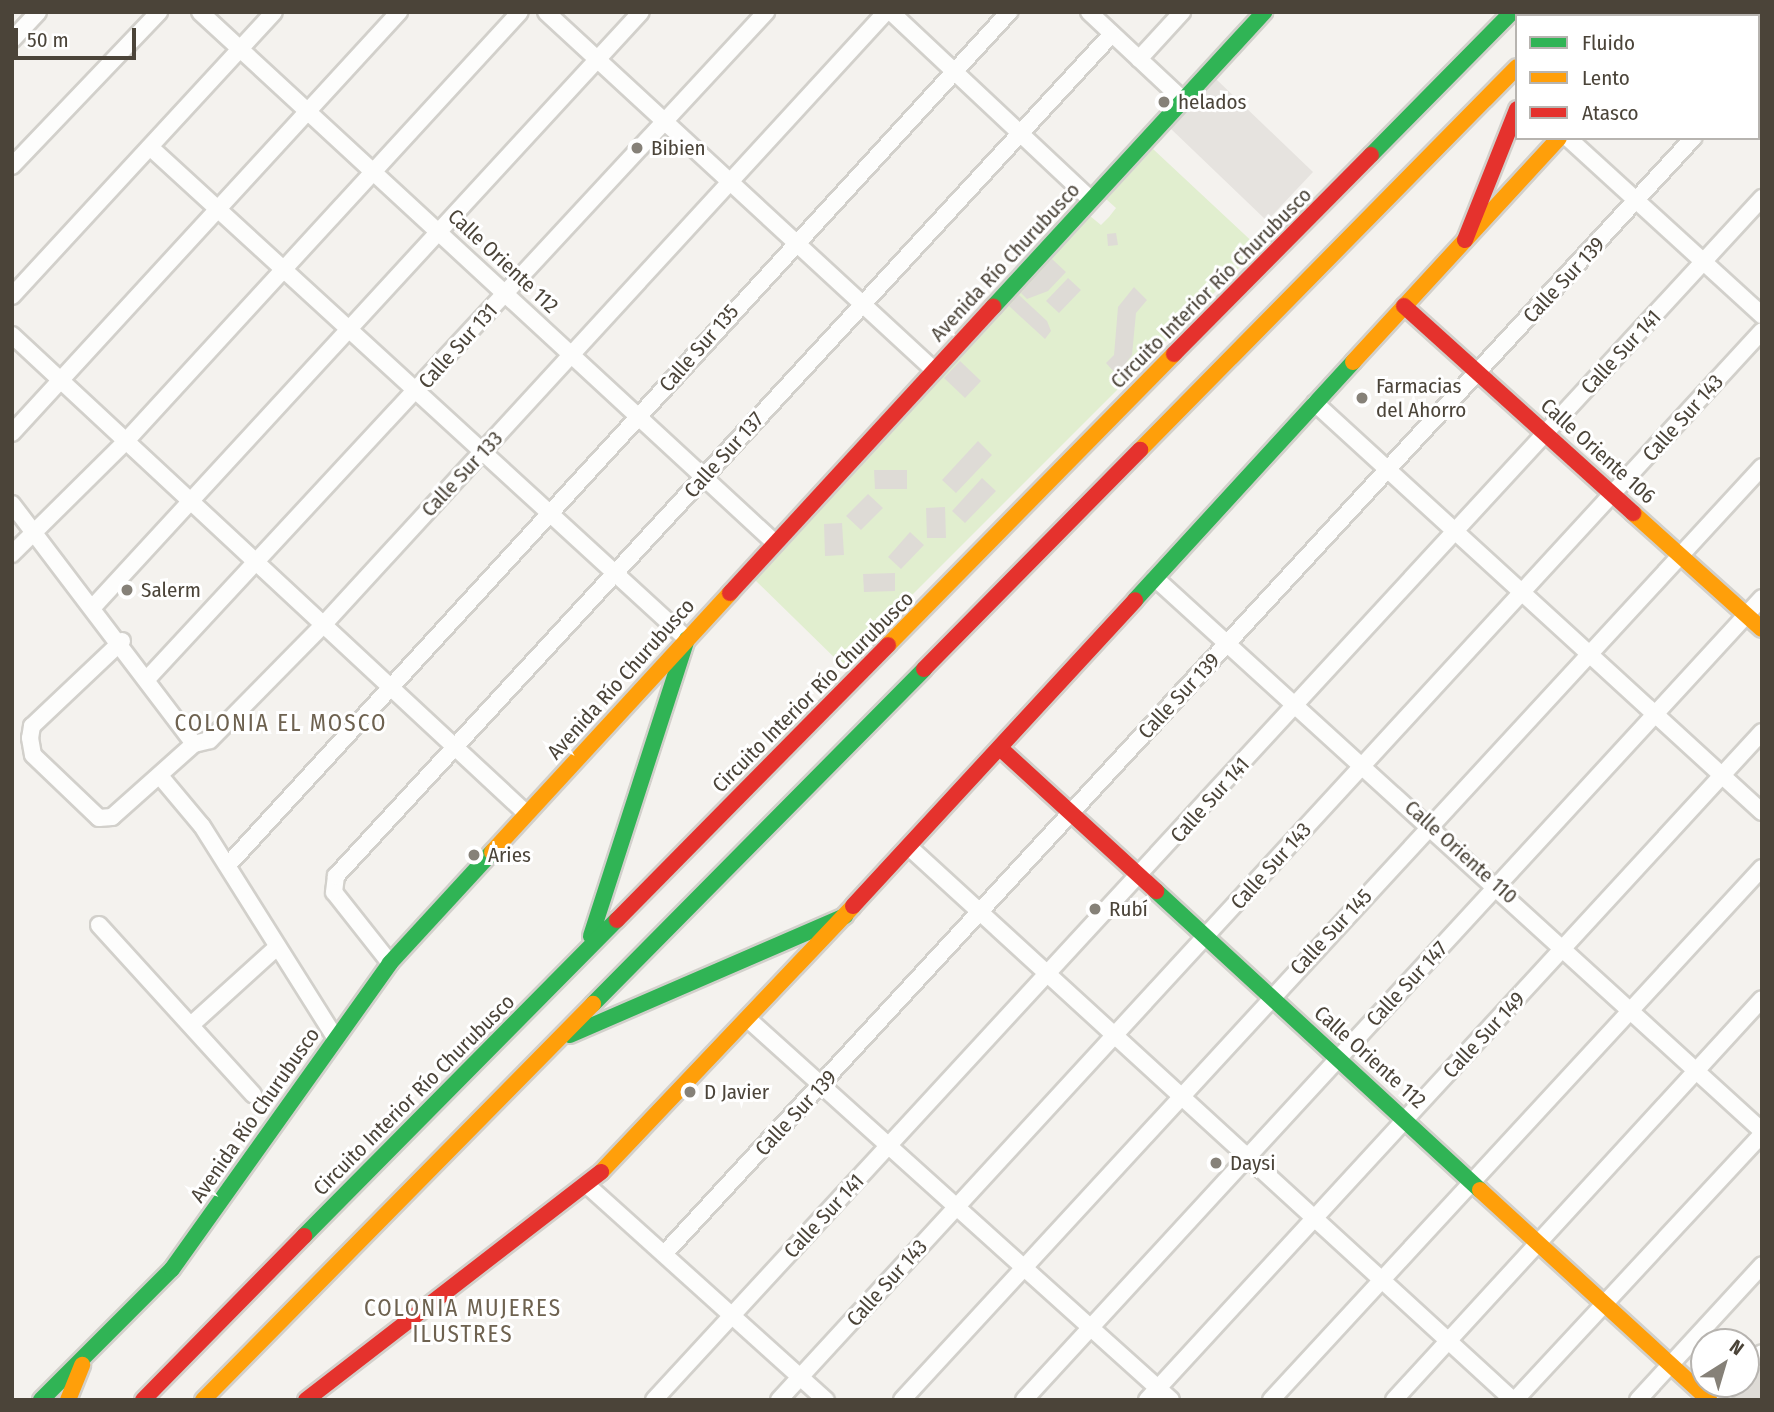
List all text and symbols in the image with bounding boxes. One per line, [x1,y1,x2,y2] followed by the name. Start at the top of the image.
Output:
[18,14,140,58] scale bar
[1515,14,1760,140] legend
[27,27,69,53] text: 50 m
[1582,30,1635,56] text: Fluido
[1582,65,1630,91] text: Lento
[1178,89,1246,115] place label: helados
[1156,94,1172,110] marker: helados
[1582,100,1639,126] text: Atasco
[651,135,706,161] place label: Bibien
[629,140,645,156] marker: Bibien
[925,177,1085,347] street label: Avenida Río Churubusco
[1105,182,1317,394] street label: Circuito Interior Río Churubusco
[443,204,563,318] street label: Calle Oriente 112
[1518,232,1610,328] street label: Calle Sur 139
[413,298,503,394] street label: Calle Sur 131
[654,299,744,397] street label: Calle Sur 135
[1576,305,1666,399] street label: Calle Sur 141
[1637,369,1729,467] street label: Calle Sur 143
[1376,373,1466,423] place label: Farmacias del Ahorro
[1354,390,1370,406] marker: Farmacias del Ahorro
[1536,393,1660,509] street label: Calle Oriente 106
[679,407,769,503] street label: Calle Sur 137
[416,426,508,522] street label: Calle Sur 133
[141,577,201,603] place label: Salerm
[119,582,135,598] marker: Salerm
[707,586,919,798] street label: Circuito Interior Río Churubusco
[542,593,700,765] street label: Avenida Río Churubusco
[1133,648,1225,744] street label: Calle Sur 139
[177,709,385,737] district label: COLONIA EL MOSCO
[1165,752,1255,848] street label: Calle Sur 141
[1399,795,1523,909] street label: Calle Oriente 110
[1225,817,1317,915] street label: Calle Sur 143
[488,842,531,868] place label: Aries
[466,847,482,863] marker: Aries
[1285,884,1377,980] street label: Calle Sur 145
[1109,896,1148,922] place label: Rubí
[1087,901,1103,917] marker: Rubí
[1361,936,1453,1032] street label: Calle Sur 147
[1438,987,1530,1083] street label: Calle Sur 149
[308,989,520,1201] street label: Circuito Interior Río Churubusco
[1309,1000,1431,1114] street label: Calle Oriente 112
[185,1023,325,1207] street label: Avenida Río Churubusco
[750,1065,842,1161] street label: Calle Sur 139
[704,1079,769,1105] place label: D Javier
[682,1084,698,1100] marker: D Javier
[1230,1150,1275,1176] place label: Daysi
[1208,1155,1224,1171] marker: Daysi
[779,1169,869,1263] street label: Calle Sur 141
[841,1234,933,1332] street label: Calle Sur 143
[366,1294,560,1348] district label: COLONIA MUJERES ILUSTRES
[1690,1328,1760,1398] north arrow
[1725,1335,1748,1360] text: N

